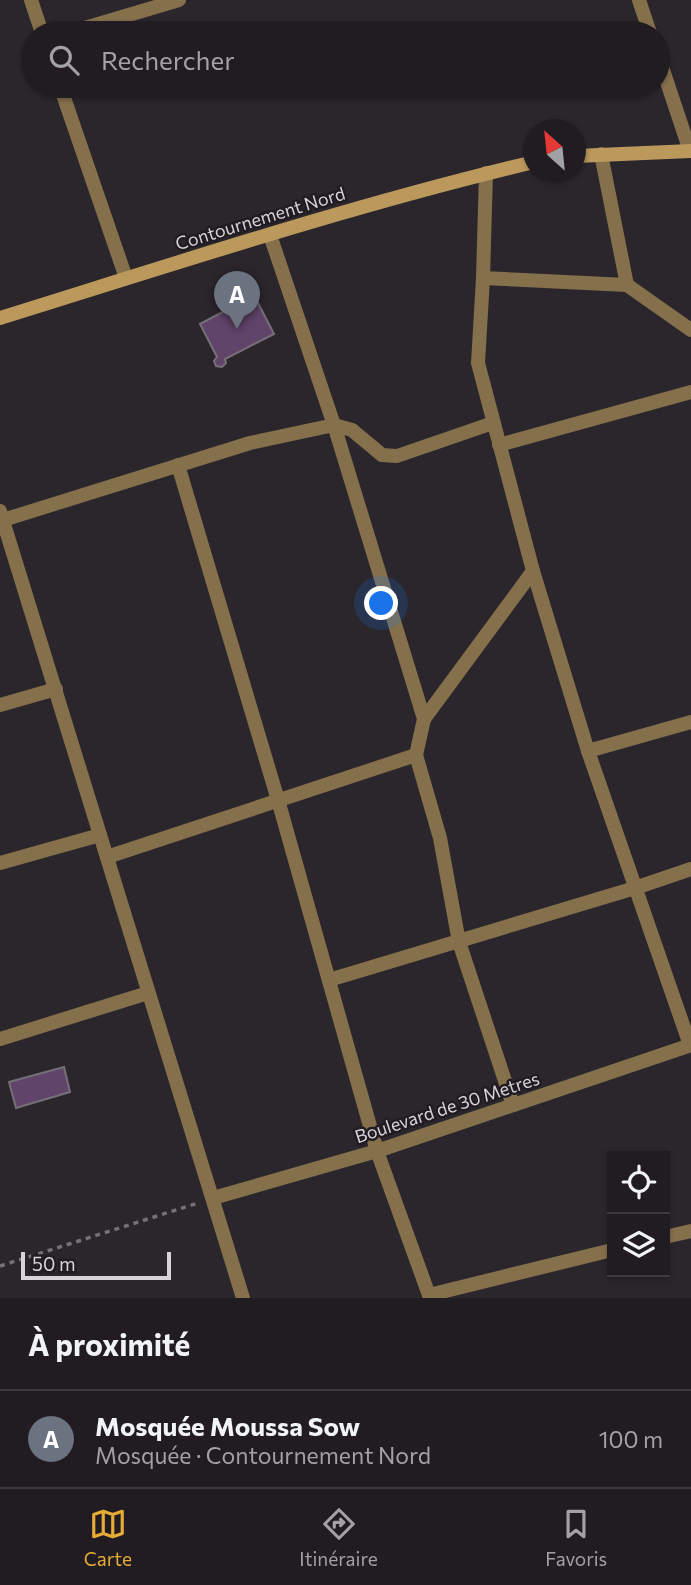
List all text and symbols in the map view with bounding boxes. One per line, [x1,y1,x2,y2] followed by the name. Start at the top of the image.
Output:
[21,21,670,98] search box
[45,41,83,79] icon: search
[101,44,235,75] text: Rechercher
[523,119,586,182] north arrow
[172,182,348,254] street label: Contournement Nord
[214,271,260,329] pin: A
[364,586,398,620] your location
[352,1067,542,1147] street label: Boulevard de 30 Metres
[607,1151,670,1277] map controls
[607,1151,670,1214] button: locate
[607,1214,670,1277] button: layers
[21,1249,172,1281] scale bar
[32,1252,76,1275] text: 50 m
[28,1325,190,1362] text: À proximité
[95,1410,360,1441] text: Mosquée Moussa Sow
[43,1425,59,1453] text: A
[599,1425,663,1453] text: 100 m
[95,1441,431,1469] text: Mosquée · Contournement Nord
[84,1505,132,1570] tab: Carte
[299,1505,378,1570] tab: Itinéraire
[545,1505,607,1570] tab: Favoris

